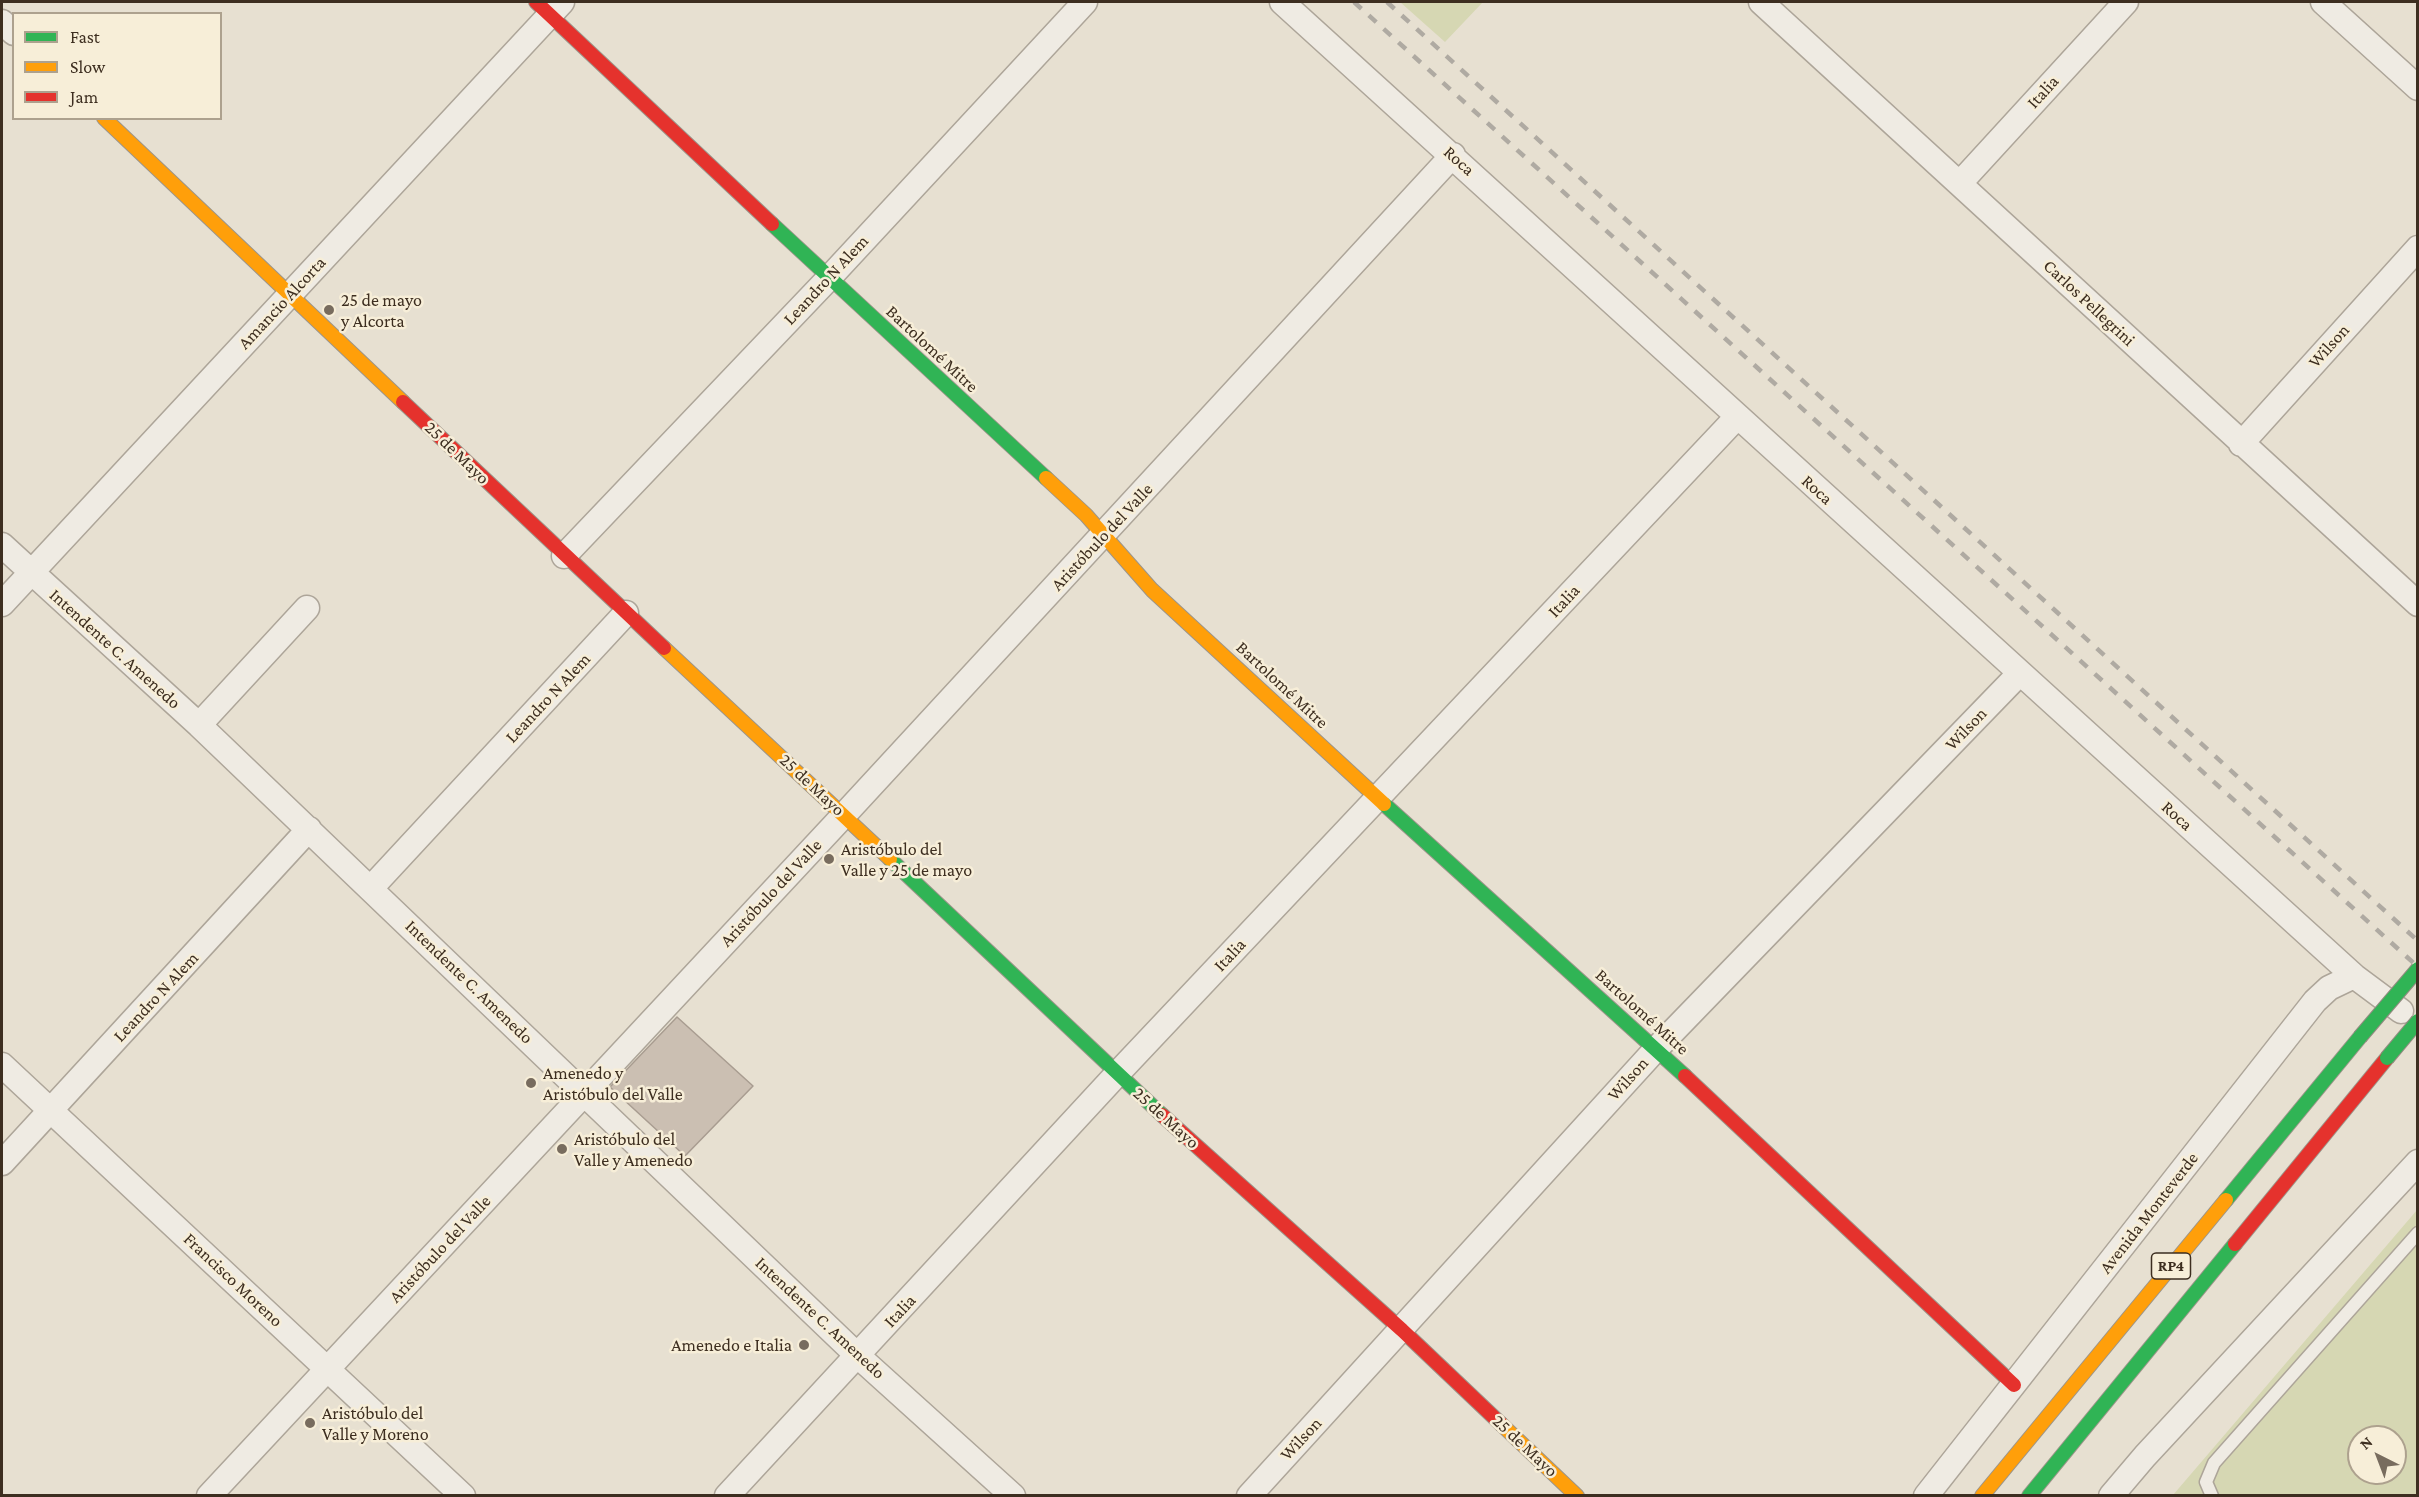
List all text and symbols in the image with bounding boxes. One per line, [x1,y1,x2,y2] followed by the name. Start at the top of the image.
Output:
[12,12,222,120] legend
[70,27,100,47] text: Fast
[70,57,105,77] text: Slow
[2022,71,2064,113] street label: Italia
[70,87,98,107] text: Jam
[1439,141,1479,181] street label: Roca
[779,230,873,330] street label: Leandro N Alem
[234,252,330,354] street label: Amancio Alcorta
[2039,255,2139,351] street label: Carlos Pellegrini
[341,289,422,332] place label: 25 de mayo y Alcorta
[881,301,983,397] street label: Bartolomé Mitre
[322,303,336,317] marker: 25 de mayo y Alcorta
[2304,320,2354,372] street label: Wilson
[420,417,494,489] street label: 25 de Mayo
[1797,470,1837,510] street label: Roca
[1046,479,1158,595] street label: Aristóbulo del Valle
[1543,580,1585,622] street label: Italia
[45,584,185,714] street label: Intendente C. Amenedo
[1231,637,1333,733] street label: Bartolomé Mitre
[501,648,595,748] street label: Leandro N Alem
[1940,703,1992,755] street label: Wilson
[775,749,849,821] street label: 25 de Mayo
[2157,796,2197,836] street label: Roca
[715,835,827,951] street label: Aristóbulo del Valle
[841,838,972,880] place label: Aristóbulo del Valle y 25 de mayo
[822,852,836,866] marker: Aristóbulo del Valle y 25 de mayo
[401,915,537,1049] street label: Intendente C. Amenedo
[1209,934,1251,976] street label: Italia
[109,947,203,1047] street label: Leandro N Alem
[1591,964,1693,1060] street label: Bartolomé Mitre
[1603,1053,1653,1105] street label: Wilson
[543,1062,683,1104] place label: Amenedo y Aristóbulo del Valle
[524,1076,538,1090] marker: Amenedo y Aristóbulo del Valle
[1129,1083,1203,1153] street label: 25 de Mayo
[574,1128,693,1170] place label: Aristóbulo del Valle y Amenedo
[555,1142,569,1156] marker: Aristóbulo del Valle y Amenedo
[2095,1148,2203,1278] street label: Avenida Monteverde
[384,1191,496,1307] street label: Aristóbulo del Valle
[179,1228,287,1332] street label: Francisco Moreno
[751,1252,889,1384] street label: Intendente C. Amenedo
[2152,1253,2190,1279] road number: RP4
[879,1290,921,1332] street label: Italia
[671,1334,792,1356] place label: Amenedo e Italia
[797,1338,811,1352] marker: Amenedo e Italia
[322,1402,429,1444] place label: Aristóbulo del Valle y Moreno
[1488,1410,1562,1482] street label: 25 de Mayo
[1276,1413,1326,1465] street label: Wilson
[303,1416,317,1430] marker: Aristóbulo del Valle y Moreno
[2347,1425,2407,1485] north arrow
[2356,1433,2376,1453] text: N

